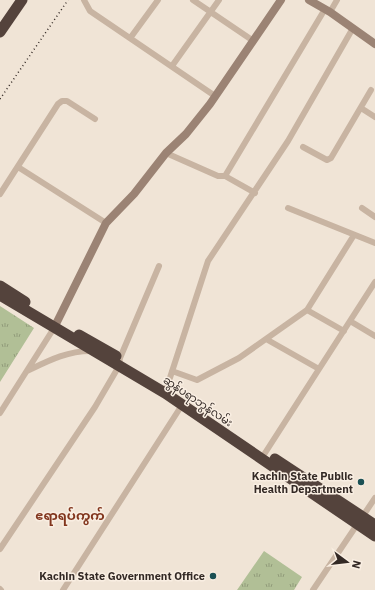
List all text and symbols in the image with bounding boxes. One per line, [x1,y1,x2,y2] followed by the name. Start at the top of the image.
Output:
[159,373,236,431] street label: ဆွန်ပရာဘွန်လမ်း
[252,469,353,496] place label: Kachin State Public Health Department
[356,477,366,487] marker: Kachin State Public Health Department
[35,506,105,526] district label: ဧရာရပ်ကွက်
[327,542,367,582] north arrow
[349,559,364,570] text: N
[39,569,205,583] place label: Kachin State Government Office
[208,571,218,581] marker: Kachin State Government Office

